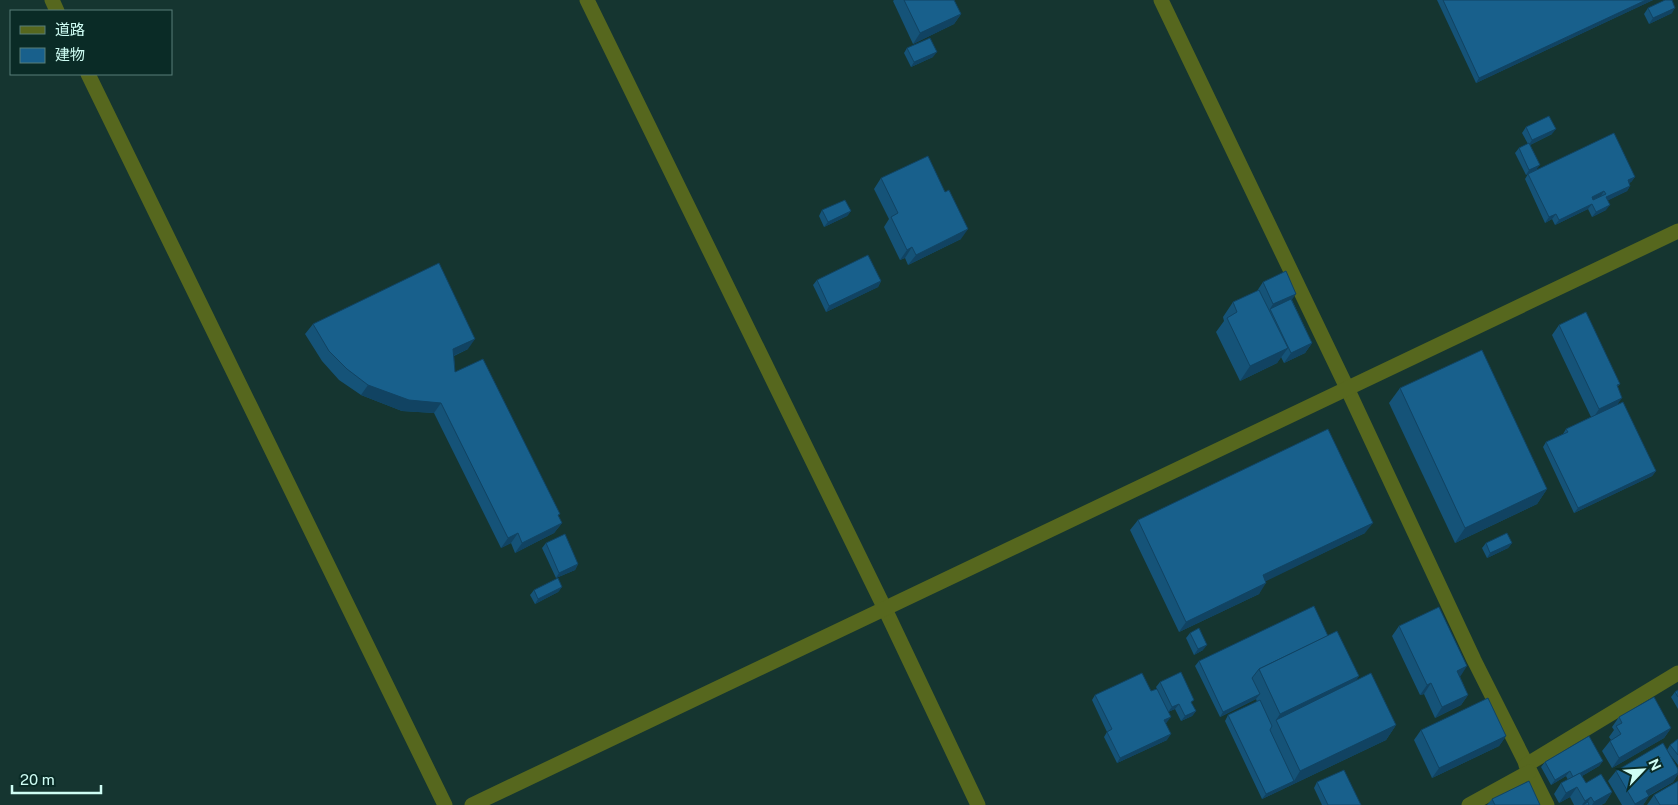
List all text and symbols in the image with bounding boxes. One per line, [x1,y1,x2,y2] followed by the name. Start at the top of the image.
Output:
[10,10,172,75] legend
[55,21,85,38] text: 道路
[55,46,85,63] text: 建物
[1618,745,1668,795] north arrow
[1645,756,1664,773] text: N
[12,762,101,794] scale bar
[20,771,55,788] text: 20 m

